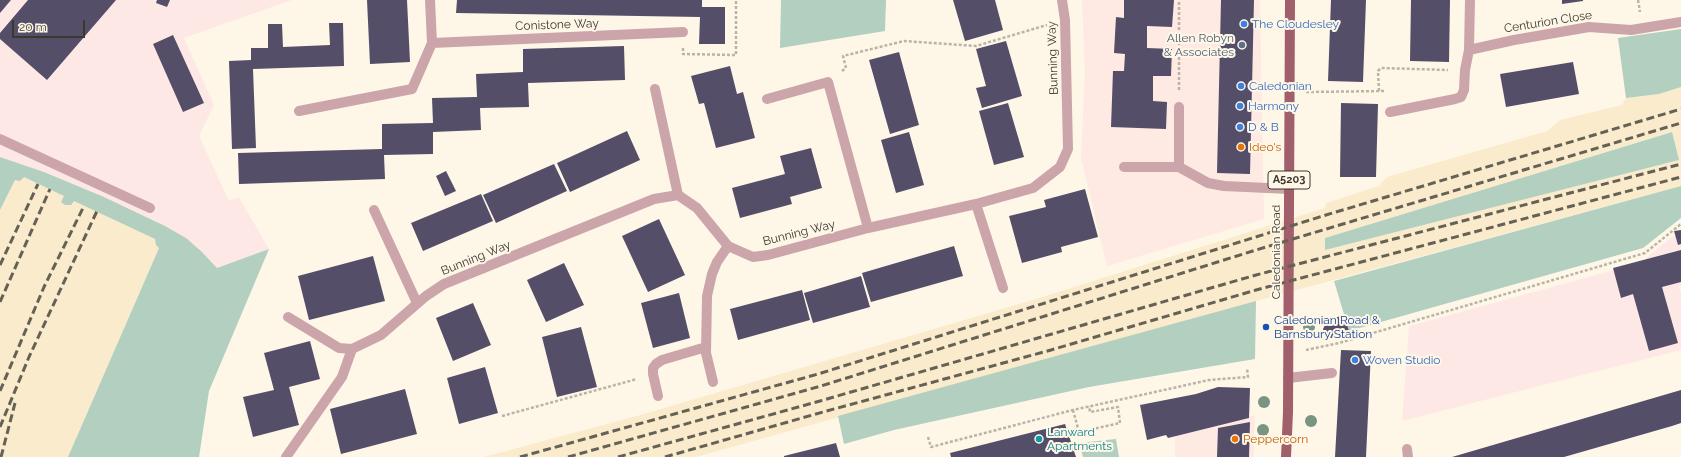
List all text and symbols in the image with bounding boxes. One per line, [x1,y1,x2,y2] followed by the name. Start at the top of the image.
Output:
[1503,8,1593,36] street label: Centurion Close
[14,12,87,38] scale bar
[515,16,599,34] street label: Conistone Way
[1252,17,1339,31] place label: The Cloudesley
[1239,19,1249,29] marker: The Cloudesley
[19,20,47,34] text: 20 m
[1045,21,1061,95] street label: Bunning Way
[1164,31,1234,59] place label: Allen Robyn & Associates
[1237,40,1247,50] marker: Allen Robyn & Associates
[1249,79,1312,93] place label: Caledonian
[1236,81,1246,91] marker: Caledonian
[1248,99,1299,113] place label: Harmony
[1235,101,1245,111] marker: Harmony
[1248,120,1279,134] place label: D & B
[1235,122,1245,132] marker: D & B
[1249,140,1281,154] place label: Ideo's
[1236,142,1246,152] marker: Ideo's
[1268,171,1310,189] road number: A5203
[1269,205,1283,299] street label: Caledonian Road
[761,217,837,249] street label: Bunning Way
[439,237,513,279] street label: Bunning Way
[1274,313,1380,341] place label: Caledonian Road & Barnsbury Station
[1261,322,1271,332] marker: Caledonian Road & Barnsbury Station
[1363,353,1440,367] place label: Woven Studio
[1350,355,1360,365] marker: Woven Studio
[1047,425,1112,453] place label: Lanward Apartments
[1243,432,1308,446] place label: Peppercorn
[1034,434,1044,444] marker: Lanward Apartments
[1230,434,1240,444] marker: Peppercorn

